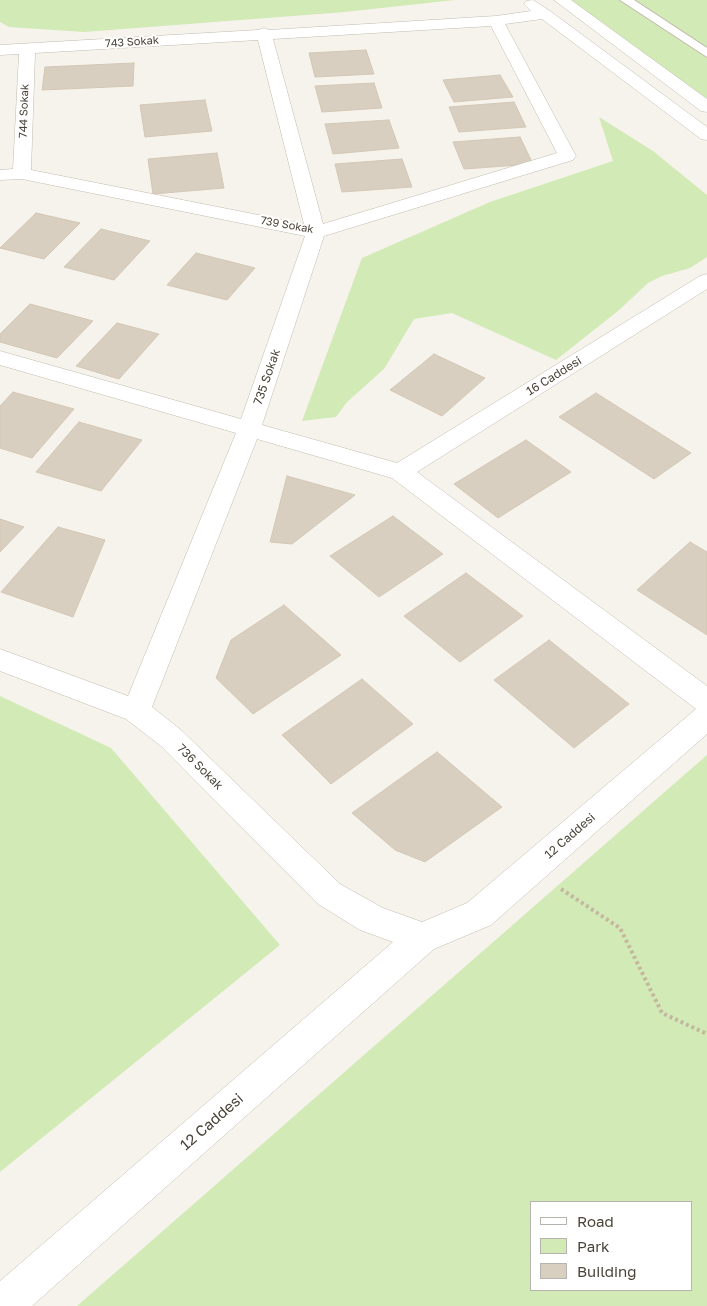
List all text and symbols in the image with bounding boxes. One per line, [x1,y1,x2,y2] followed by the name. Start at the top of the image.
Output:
[105,34,159,50] street label: 743 Sokak
[16,84,32,138] street label: 744 Sokak
[259,214,315,236] street label: 739 Sokak
[251,347,283,407] street label: 735 Sokak
[524,353,584,399] street label: 16 Caddesi
[174,741,226,793] street label: 736 Sokak
[542,810,598,862] street label: 12 Caddesi
[177,1090,247,1154] street label: 12 Caddesi
[530,1201,692,1291] legend
[577,1212,614,1230] text: Road
[577,1237,609,1255] text: Park
[577,1262,637,1280] text: Building

